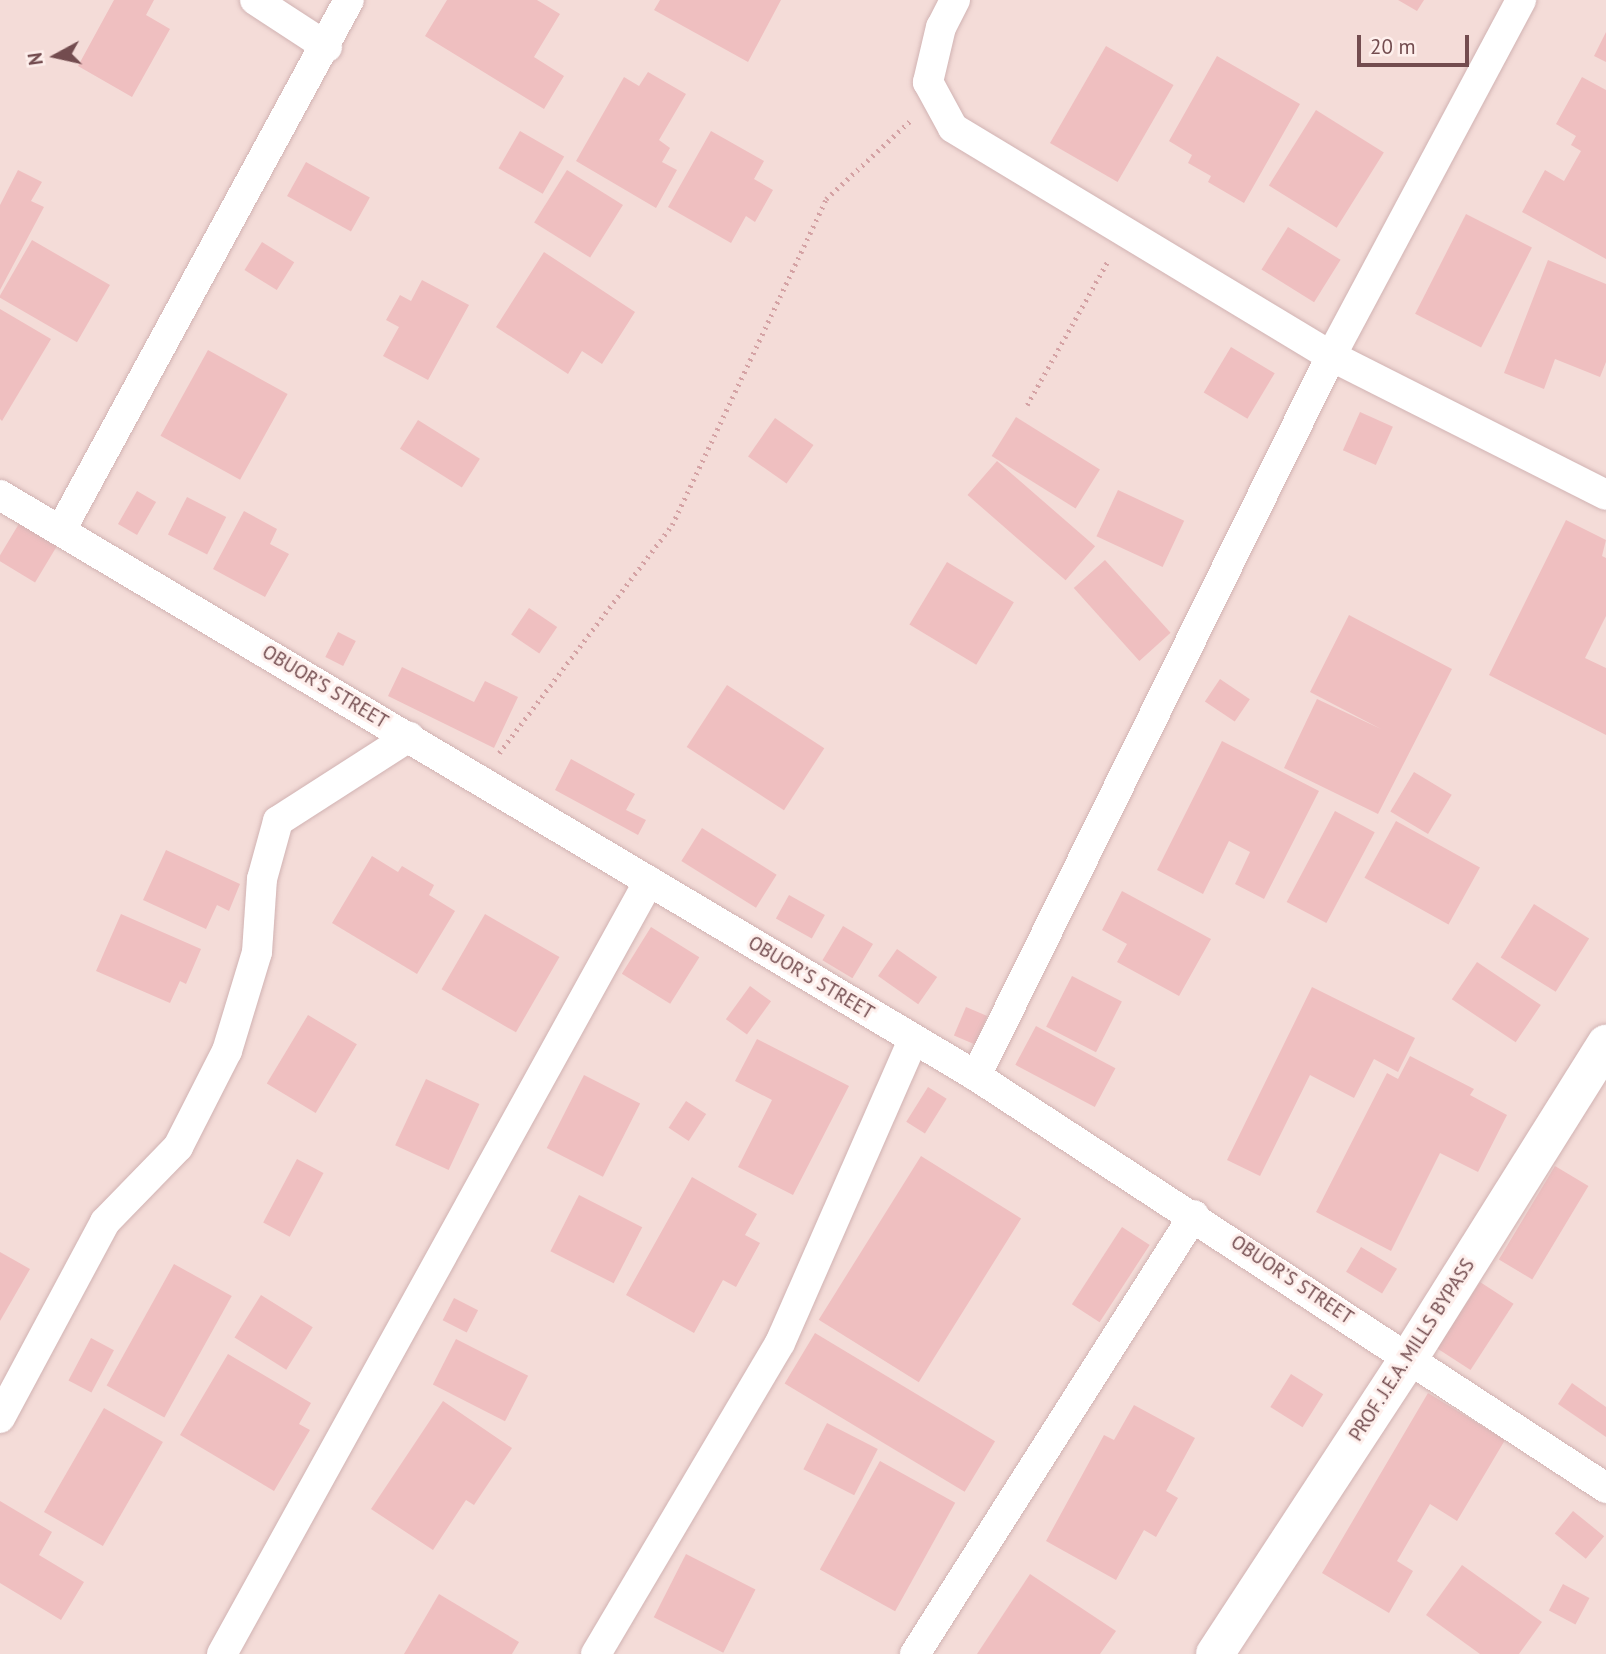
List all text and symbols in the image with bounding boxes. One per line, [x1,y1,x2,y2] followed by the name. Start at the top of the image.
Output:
[21,21,91,91] north arrow
[1361,21,1473,65] scale bar
[1370,33,1416,60] text: 20 m
[22,51,48,67] text: N
[258,641,392,733] street label: OBUOR’S STREET
[744,932,878,1024] street label: OBUOR’S STREET
[1227,1231,1357,1329] street label: OBUOR’S STREET
[1344,1253,1480,1447] street label: PROF. J.E.A. MILLS BYPASS

